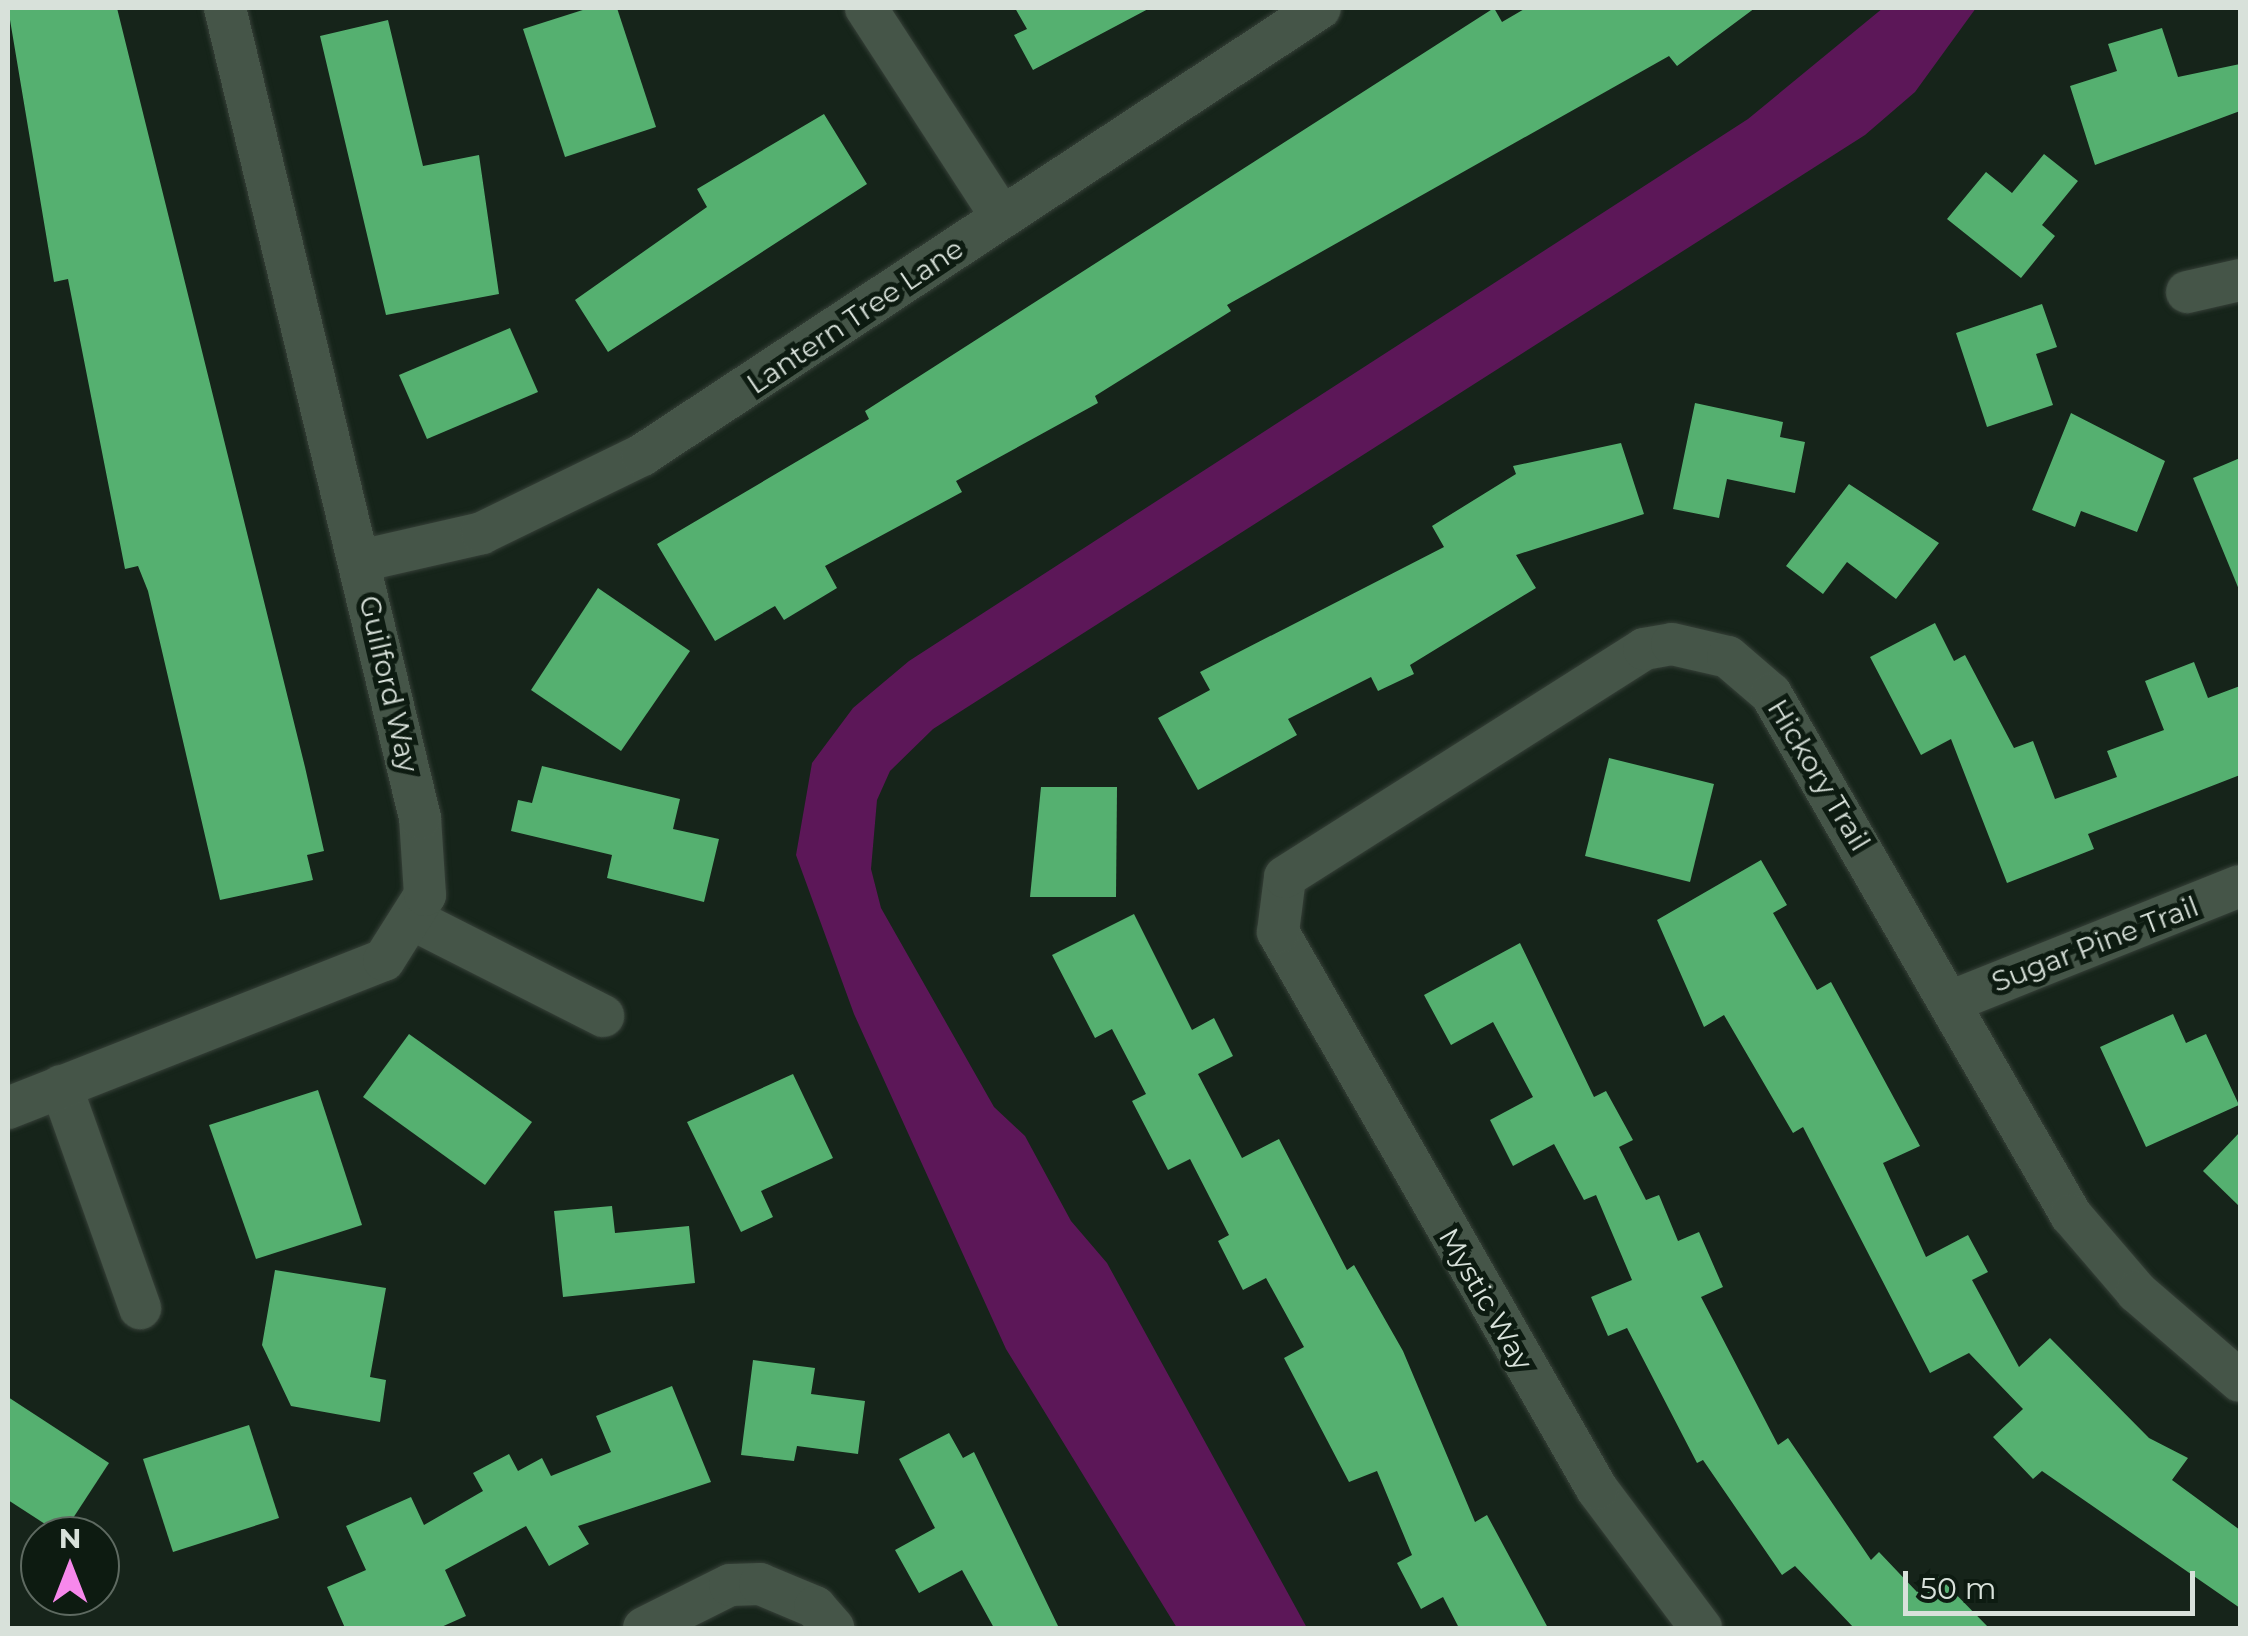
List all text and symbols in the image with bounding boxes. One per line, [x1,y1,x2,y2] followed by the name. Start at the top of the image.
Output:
[741,231,969,401] street label: Lantern Tree Lane
[352,592,426,776] street label: Guilford Way
[1761,693,1877,857] street label: Hickory Trail
[1987,889,2203,999] street label: Sugar Pine Trail
[1432,1222,1540,1376] street label: Mystic Way
[20,1516,120,1616] north arrow
[59,1521,81,1555] text: N
[1908,1551,2200,1613] scale bar
[1920,1570,1997,1607] text: 50 m

